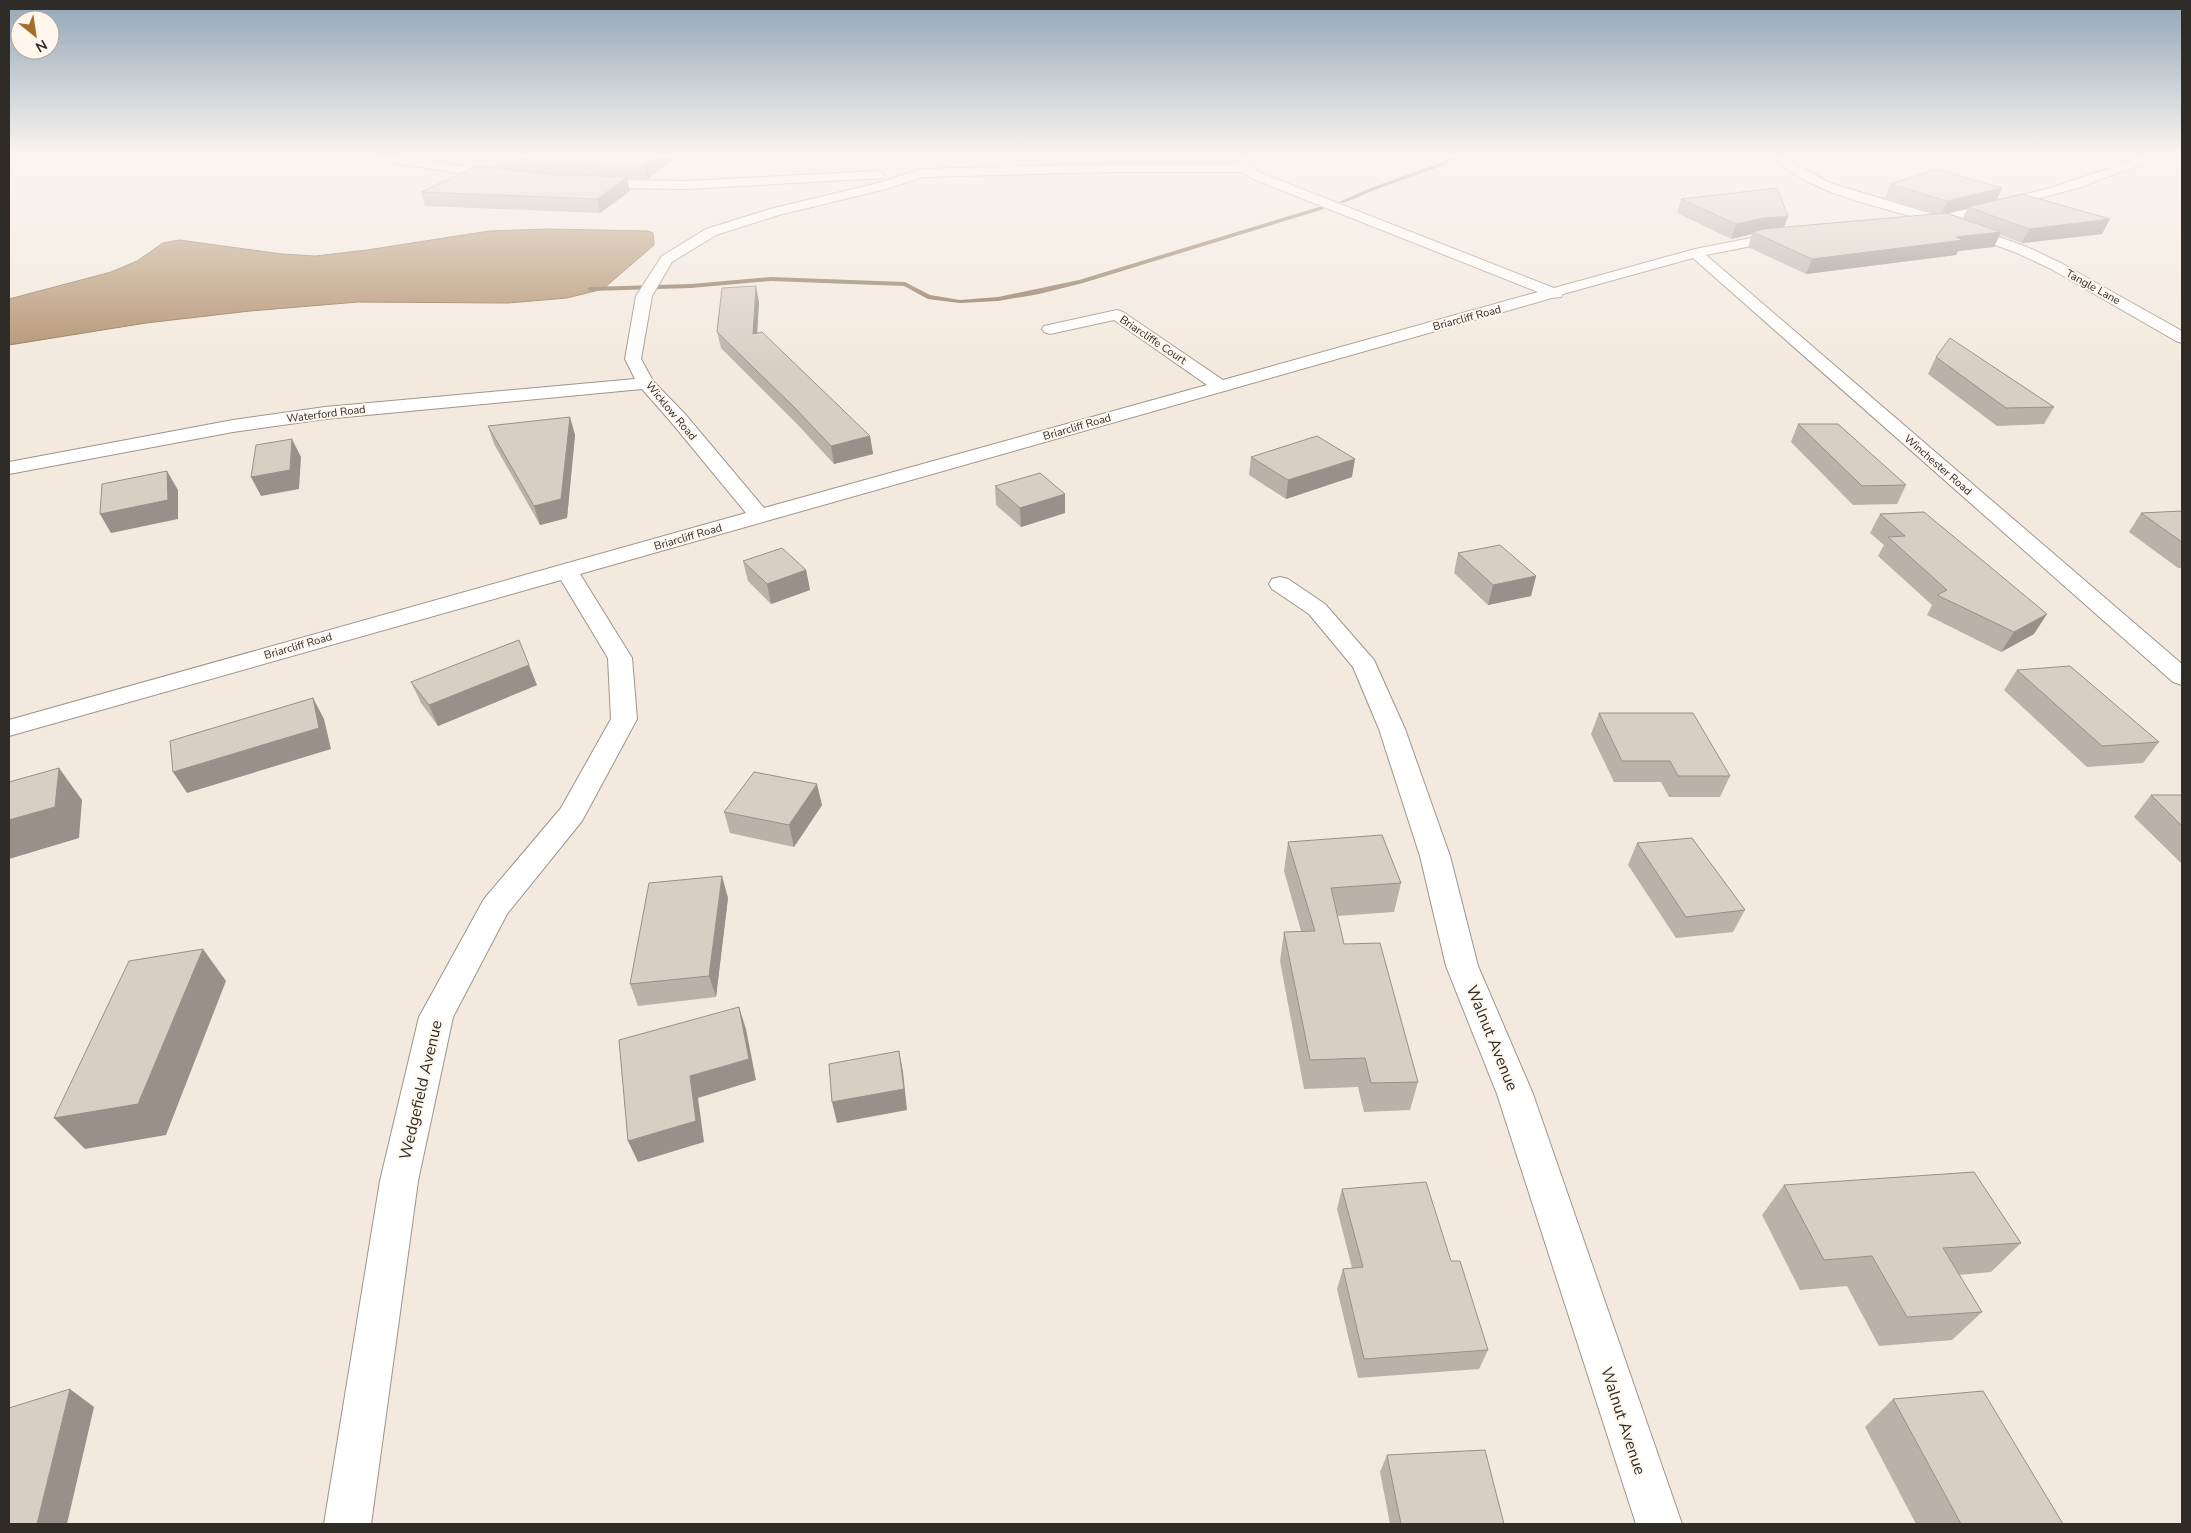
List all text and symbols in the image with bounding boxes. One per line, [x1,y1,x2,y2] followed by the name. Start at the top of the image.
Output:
[10,10,60,60] north arrow
[32,35,51,57] text: N
[2063,266,2123,308] street label: Tangle Lane
[1431,302,1503,334] street label: Briarcliff Road
[1117,312,1189,368] street label: Briarcliffe Court
[642,379,700,443] street label: Wicklow Road
[286,402,366,426] street label: Waterford Road
[1041,410,1113,444] street label: Briarcliff Road
[1901,431,1975,499] street label: Winchester Road
[652,520,724,554] street label: Briarcliff Road
[262,629,334,663] street label: Briarcliff Road
[1461,982,1523,1094] street label: Walnut Avenue
[394,1018,448,1162] street label: Wedgefield Avenue
[1595,1364,1651,1478] street label: Walnut Avenue

